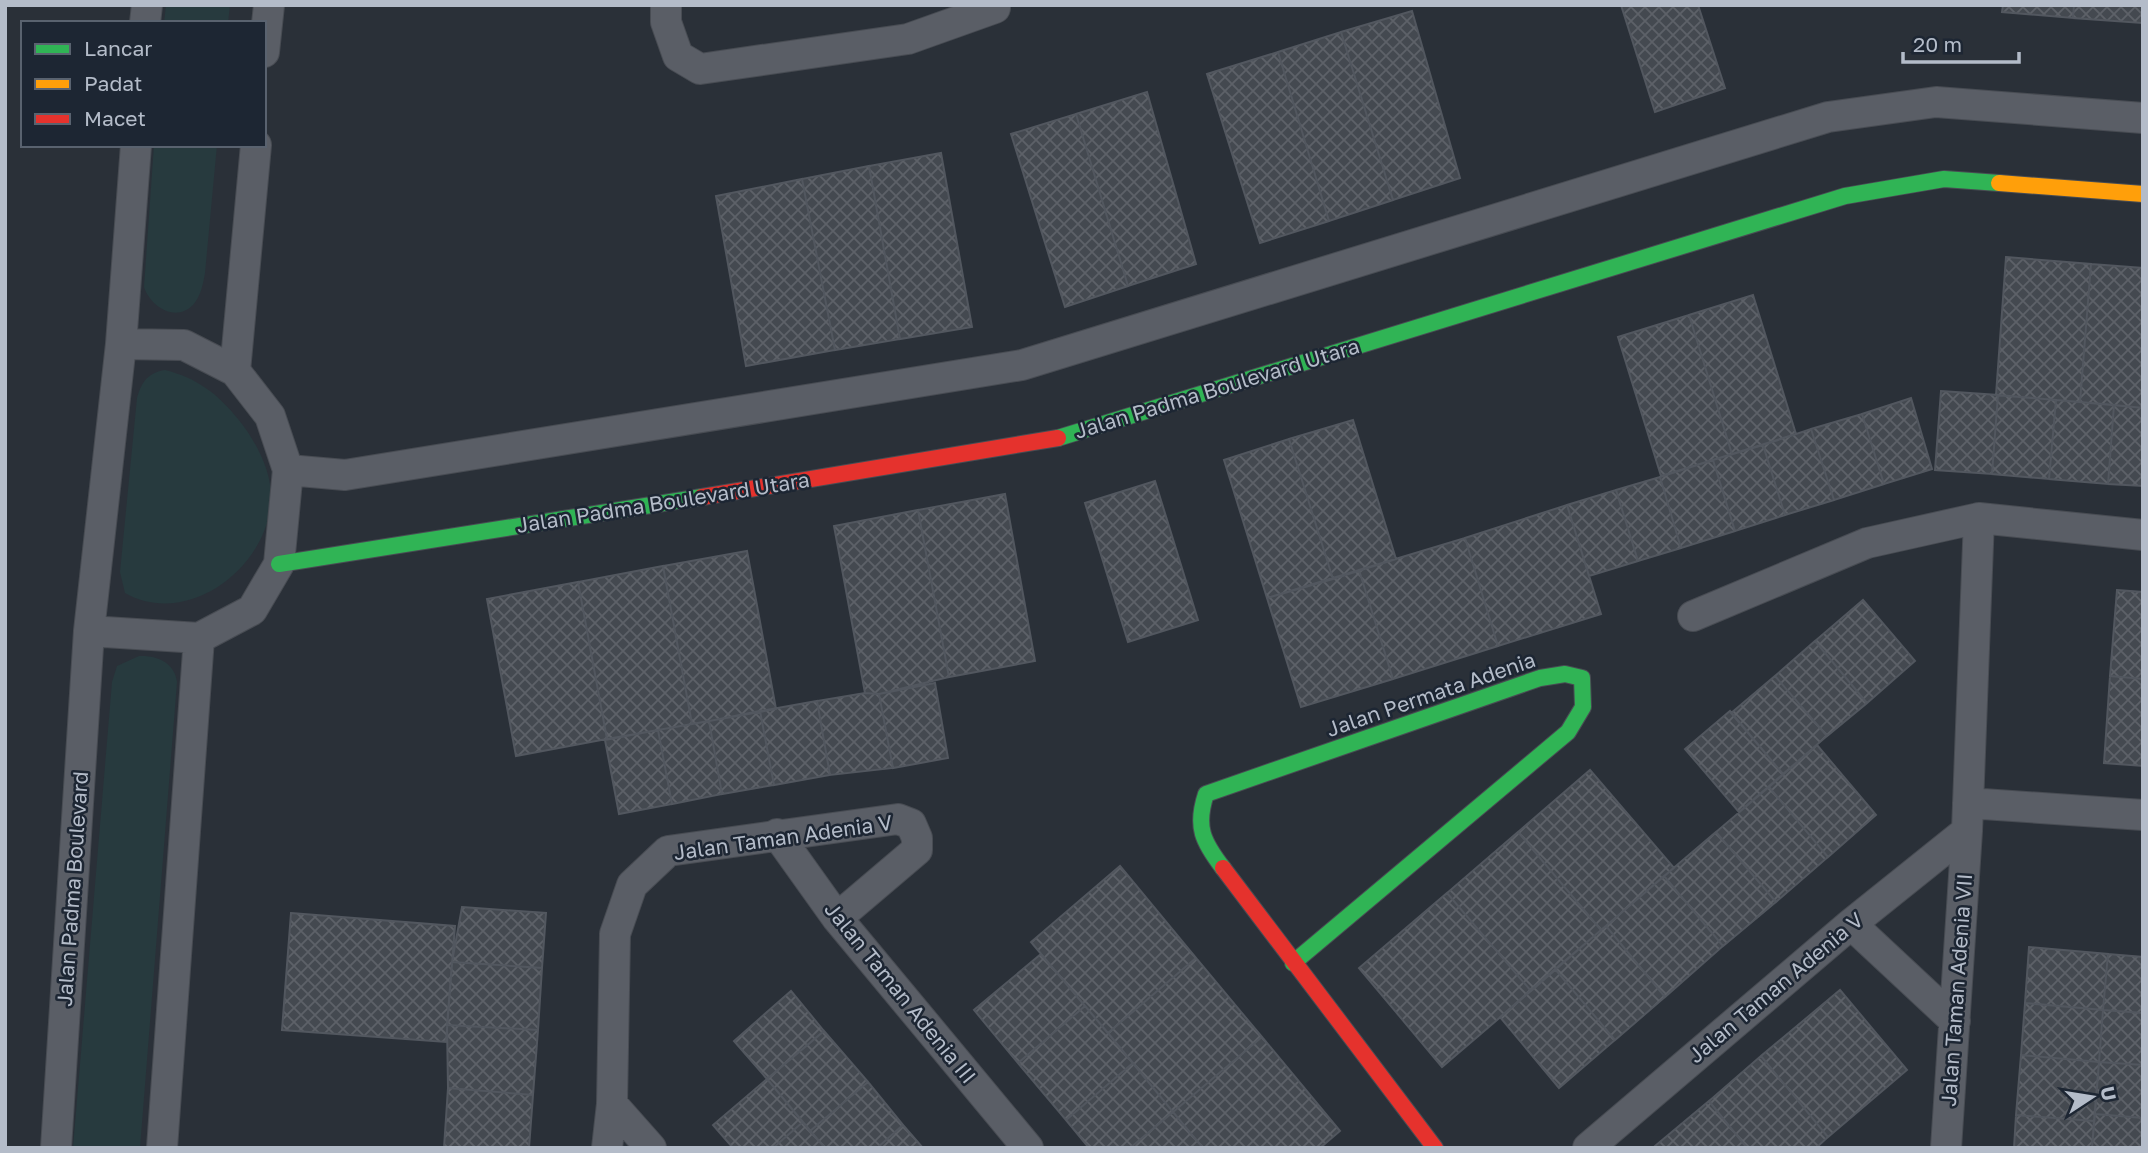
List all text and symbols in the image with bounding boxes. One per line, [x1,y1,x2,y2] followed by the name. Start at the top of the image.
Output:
[21,21,266,147] legend
[1903,21,2018,65] scale bar
[1913,31,1962,57] text: 20 m
[84,35,152,61] text: Lancar
[84,70,142,96] text: Padat
[84,105,146,131] text: Macet
[1071,332,1362,444] street label: Jalan Padma Boulevard Utara
[514,466,811,538] street label: Jalan Padma Boulevard Utara
[1323,646,1539,742] street label: Jalan Permata Adenia
[51,770,93,1007] street label: Jalan Padma Boulevard
[672,809,894,865] street label: Jalan Taman Adenia V
[1935,872,1977,1107] street label: Jalan Taman Adenia VII
[819,896,982,1088] street label: Jalan Taman Adenia III
[1683,906,1868,1068] street label: Jalan Taman Adenia V
[2057,1062,2127,1132] north arrow
[2096,1084,2122,1103] text: U

